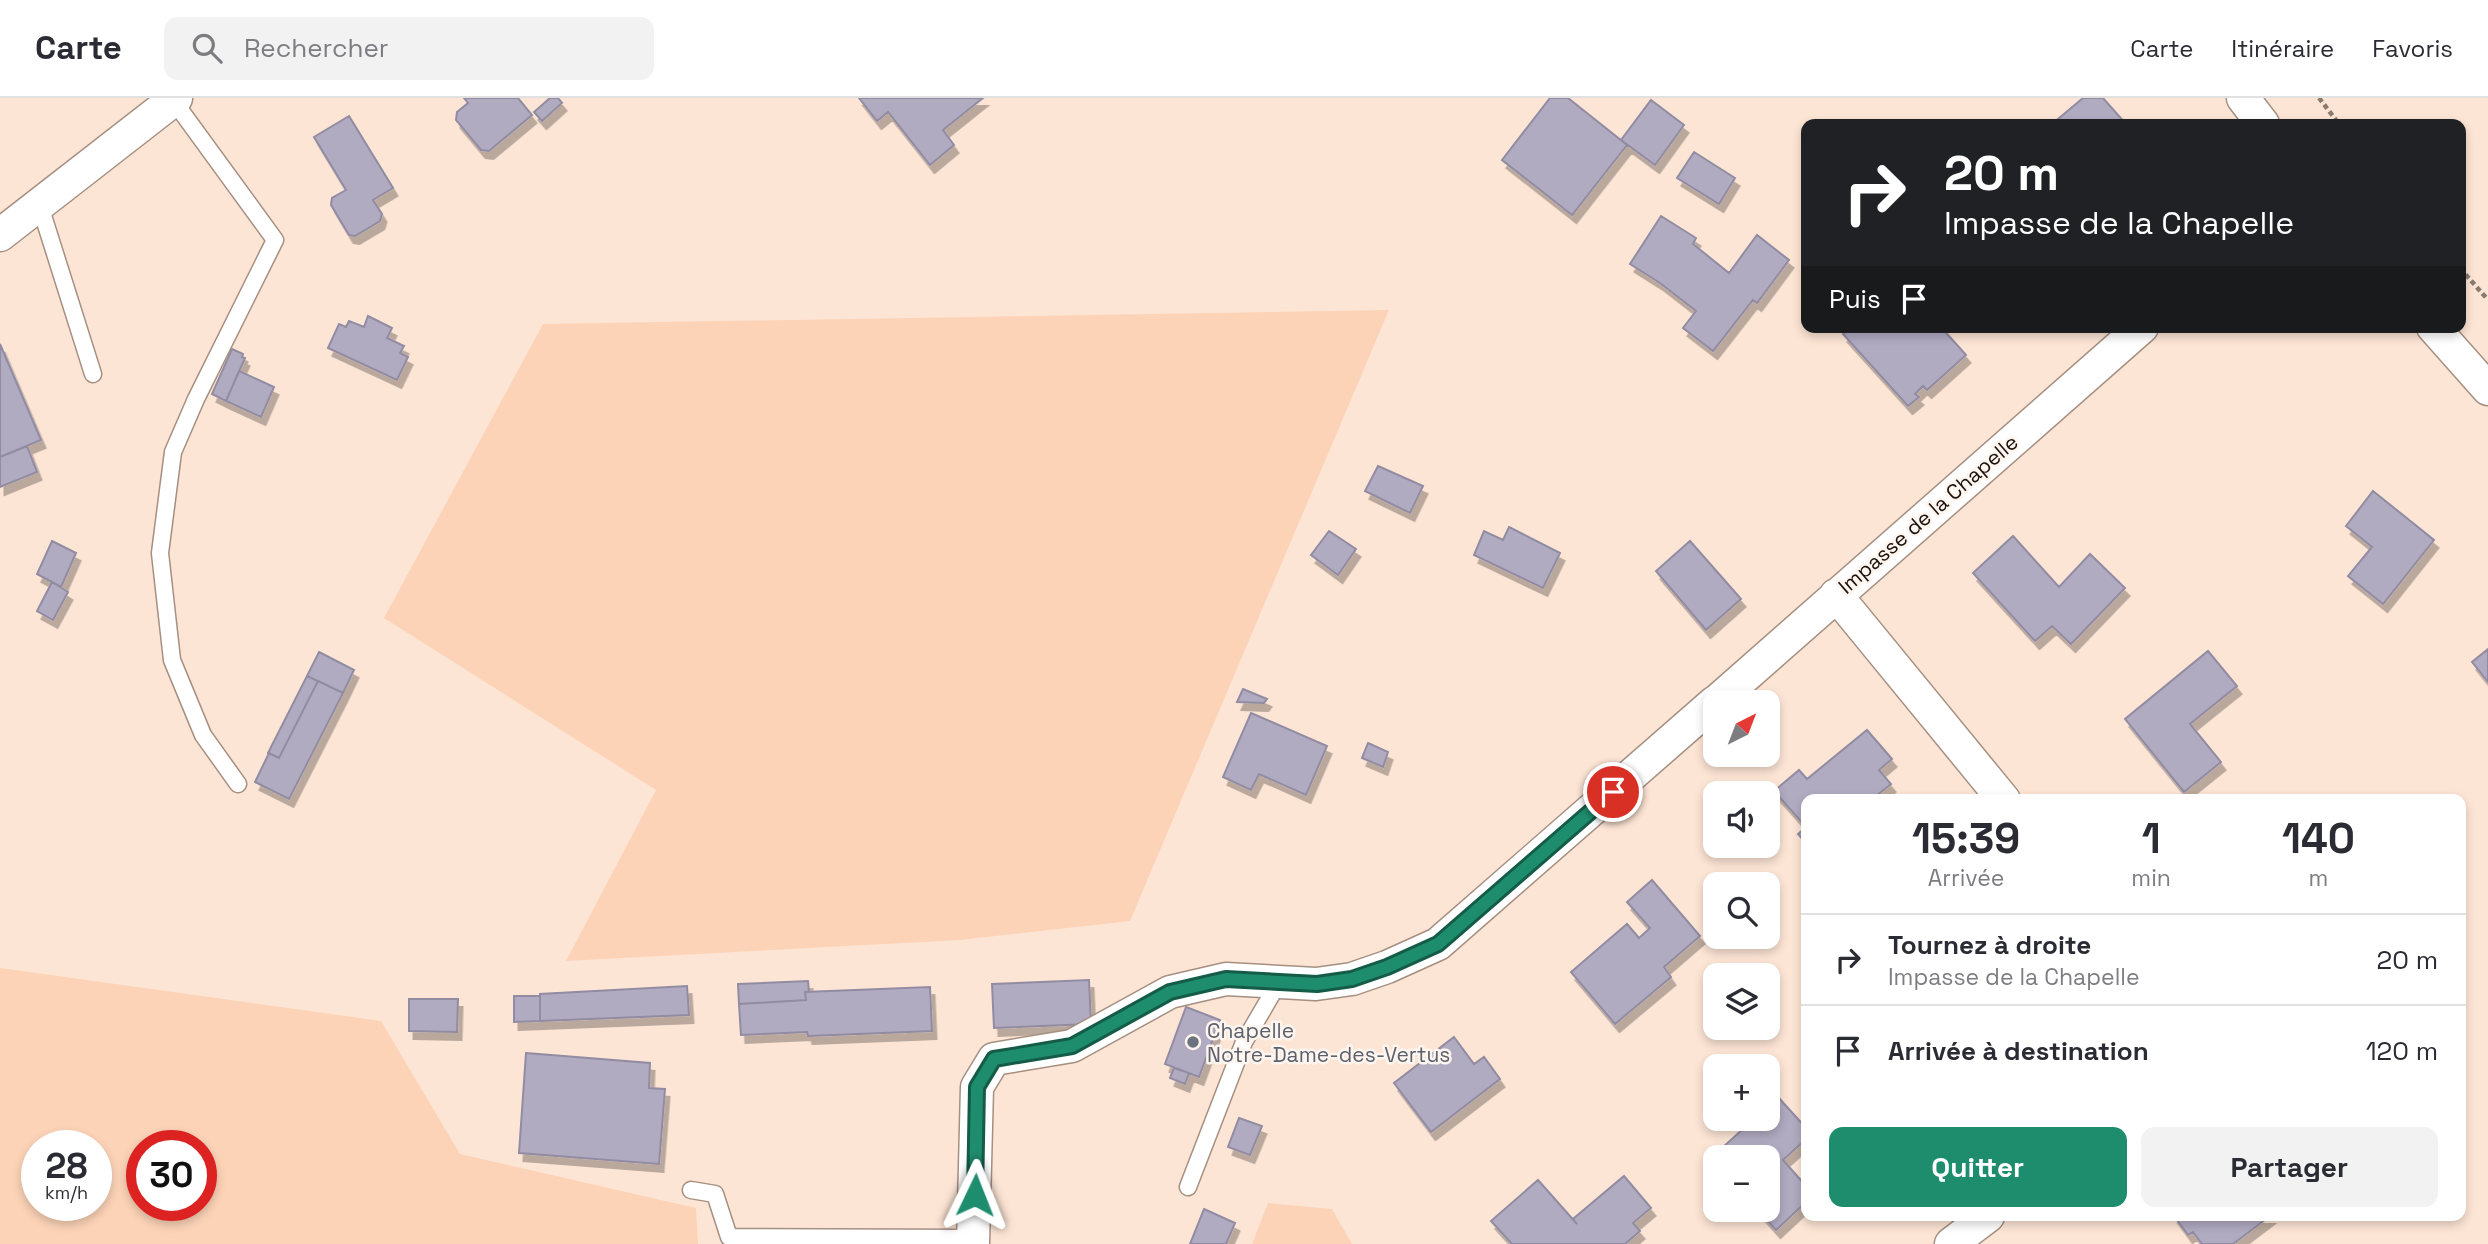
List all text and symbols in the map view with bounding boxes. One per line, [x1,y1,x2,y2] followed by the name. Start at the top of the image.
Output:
[164,17,654,80] search box
[35,27,122,69] text: Carte
[188,29,226,67] icon: search
[244,31,389,65] text: Rechercher
[2130,33,2193,64] text: Carte
[2231,33,2334,64] text: Itinéraire
[2372,33,2453,64] text: Favoris
[1944,142,2059,204] text: 20 m
[1829,147,1920,238] icon: right
[1944,203,2294,243] text: Impasse de la Chapelle
[1895,280,1933,318] icon: arrive
[1829,282,1881,316] text: Puis
[1832,428,2024,600] street label: Impasse de la Chapelle
[1703,690,1780,766] north arrow
[1703,690,1780,1222] map controls
[1583,762,1643,822] pin
[1594,773,1632,811] icon: arrive
[1703,781,1780,858] button: sound
[1912,812,2020,865] text: 15:39
[2142,812,2161,865] text: 1
[2282,812,2355,865] text: 140
[1928,863,2005,893] text: Arrivée
[2131,863,2171,893] text: min
[2309,863,2328,893] text: m
[1703,872,1780,949] button: search
[1888,928,2091,962] text: Tournez à droite
[1829,941,1867,979] icon: right
[2377,943,2438,977] text: 20 m
[1888,962,2140,992] text: Impasse de la Chapelle
[1703,963,1780,1040] button: layers
[1207,1017,1450,1068] place label: Chapelle Notre-Dame-des-Vertus
[1829,1032,1867,1070] icon: arrive
[1185,1034,1201,1050] marker: Chapelle Notre-Dame-des-Vertus
[1888,1034,2149,1068] text: Arrivée à destination
[2366,1034,2438,1068] text: 120 m
[1703,1054,1780,1131] button: +
[1829,1127,2127,1207] button: Quitter
[2141,1127,2438,1207] button: Partager
[126,1130,217,1221] speed limit sign: 30
[46,1144,87,1188] text: 28
[1703,1145,1780,1222] button: −
[938,1158,1012,1232] position arrow
[45,1181,88,1204] text: km/h

